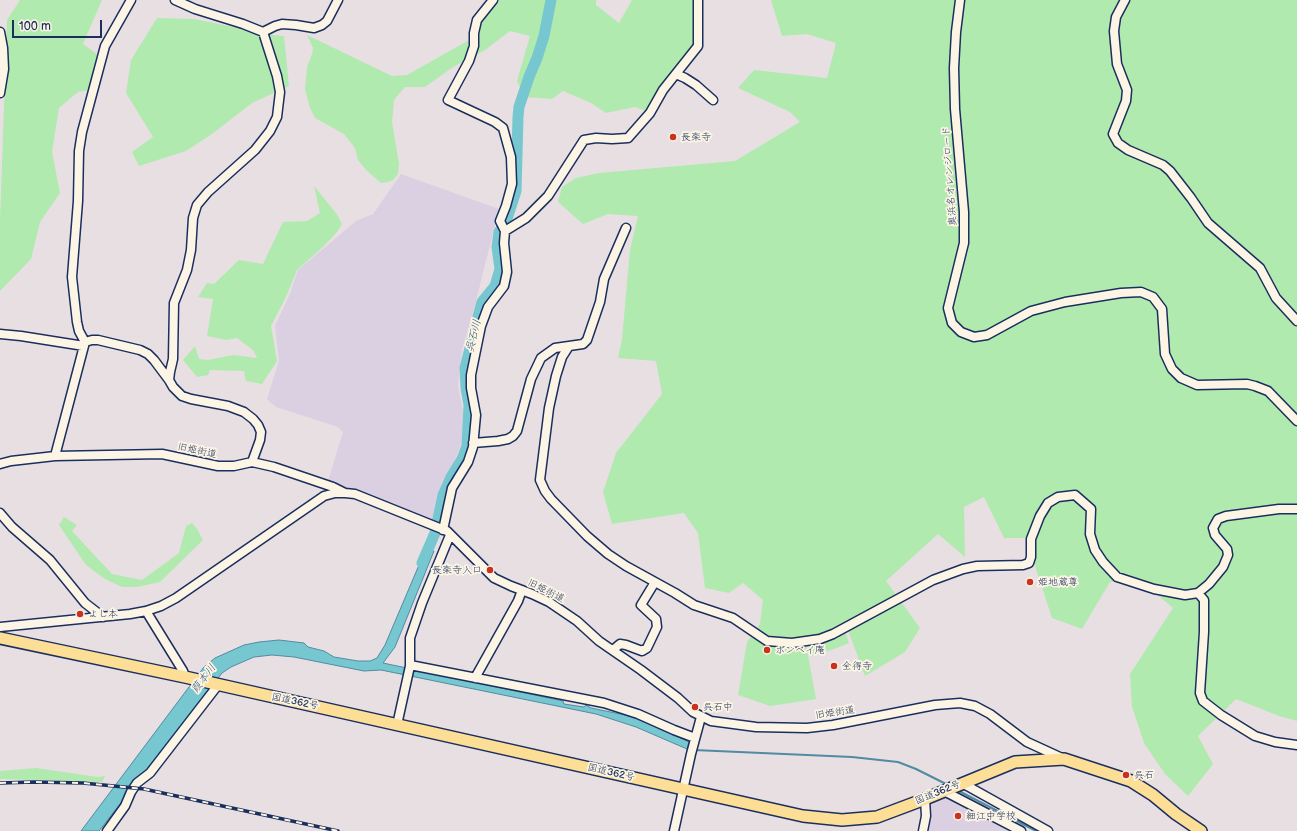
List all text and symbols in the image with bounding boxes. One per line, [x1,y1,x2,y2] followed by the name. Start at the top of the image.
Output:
[14,12,104,38] scale bar
[19,19,51,34] text: 100 m
[941,126,959,226] street label: 奥浜名オレンジロード
[681,131,711,143] place label: 長楽寺
[668,132,678,142] marker: 長楽寺
[464,318,484,354] water label: 呉石川
[176,441,218,461] street label: 旧姫街道
[432,564,482,576] place label: 長楽寺入口
[485,565,495,575] marker: 長楽寺入口
[1038,576,1078,588] place label: 姫地蔵尊
[525,577,567,605] street label: 旧姫街道
[1025,577,1035,587] marker: 姫地蔵尊
[88,608,118,620] place label: よし本
[75,609,85,619] marker: よし本
[775,644,825,656] place label: ボンベイ庵
[762,645,772,655] marker: ボンベイ庵
[842,660,872,672] place label: 全得寺
[829,661,839,671] marker: 全得寺
[189,662,219,696] water label: 葭本川
[270,691,320,713] street label: 国道362号
[703,701,733,713] place label: 呉石中
[690,702,700,712] marker: 呉石中
[814,704,856,722] street label: 旧姫街道
[586,762,636,784] street label: 国道362号
[1134,769,1154,781] place label: 呉石
[1121,770,1131,780] marker: 呉石
[913,778,963,808] street label: 国道362号
[966,810,1016,822] place label: 細江中学校
[953,811,963,821] marker: 細江中学校

